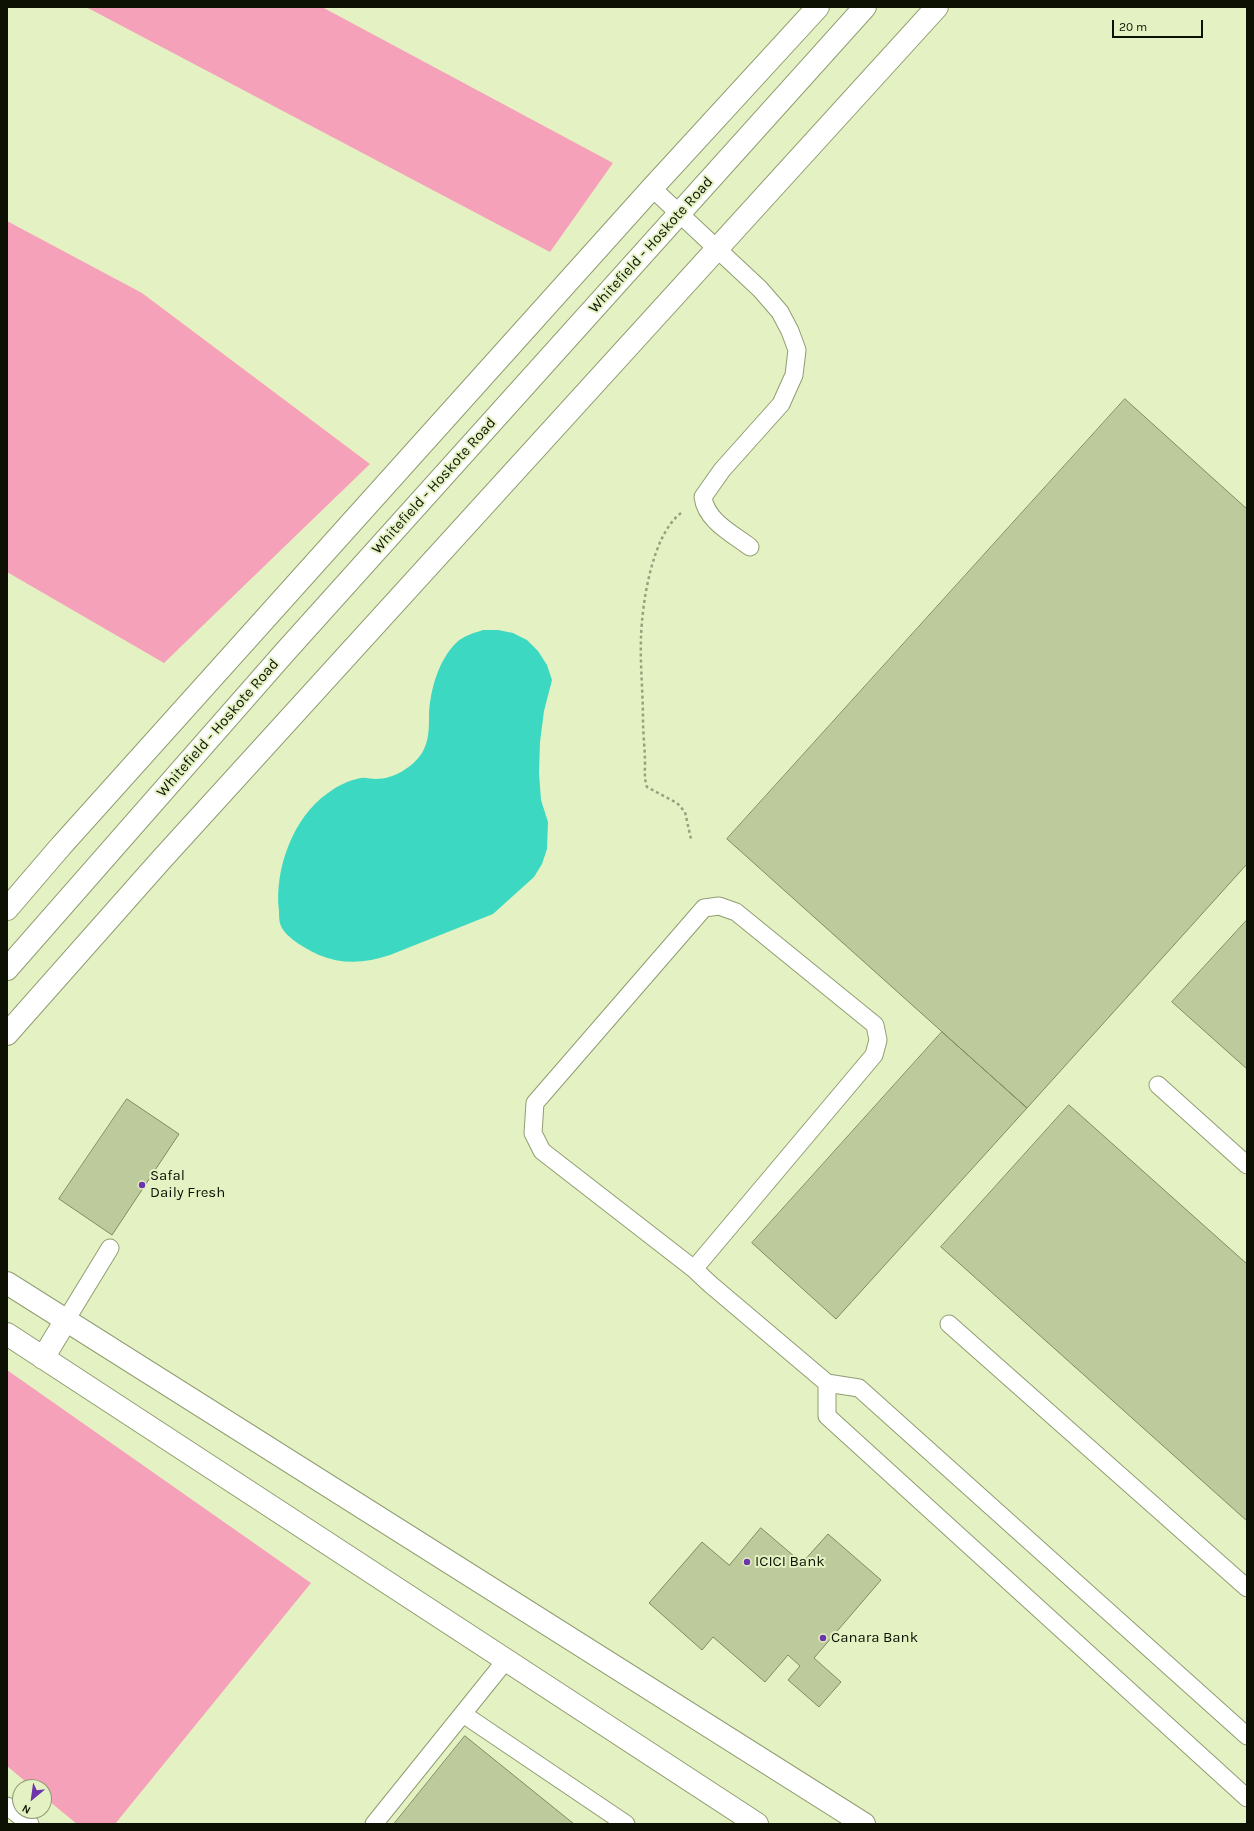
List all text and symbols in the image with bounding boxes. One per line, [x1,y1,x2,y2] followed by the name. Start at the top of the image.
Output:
[1114,12,1205,38] scale bar
[1119,20,1147,34] text: 20 m
[585,173,717,317] street label: Whitefield - Hoskote Road
[368,414,500,558] street label: Whitefield - Hoskote Road
[153,655,283,801] street label: Whitefield - Hoskote Road
[150,1167,225,1202] place label: Safal Daily Fresh
[137,1180,147,1190] marker: Safal Daily Fresh
[755,1553,825,1571] place label: ICICI Bank
[742,1557,752,1567] marker: ICICI Bank
[831,1629,918,1647] place label: Canara Bank
[818,1633,828,1643] marker: Canara Bank
[12,1779,52,1819] north arrow
[20,1801,33,1817] text: N

